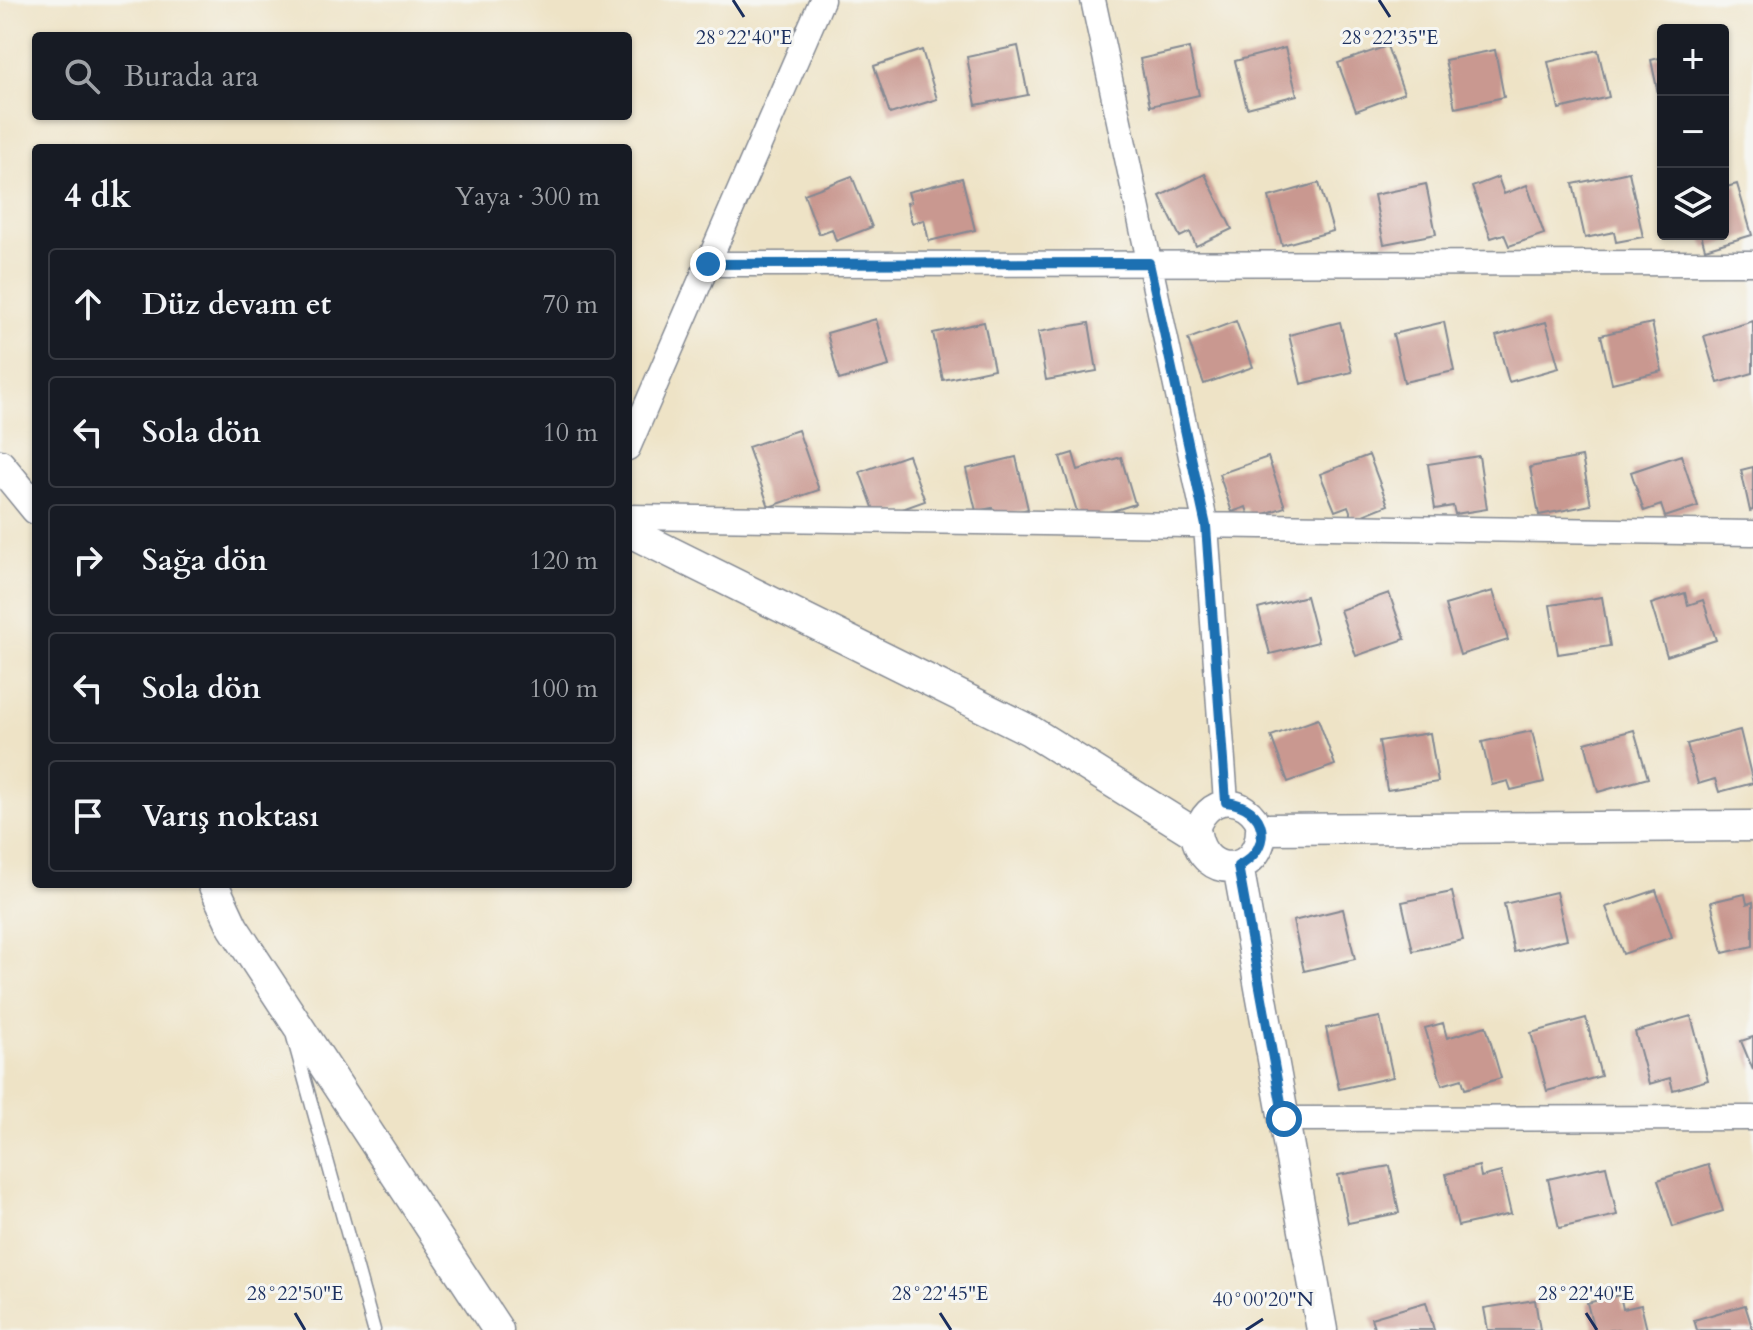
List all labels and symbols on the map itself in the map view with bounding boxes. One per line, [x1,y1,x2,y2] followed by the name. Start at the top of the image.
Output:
[696,24,792,51] text: 28°22'40"E
[1342,24,1438,51] text: 28°22'35"E
[690,246,726,282] route end
[1266,1101,1302,1137] route start
[247,1280,343,1307] text: 28°22'50"E
[892,1280,988,1307] text: 28°22'45"E
[1538,1280,1634,1307] text: 28°22'40"E
[1212,1286,1314,1313] text: 40°00'20"N

